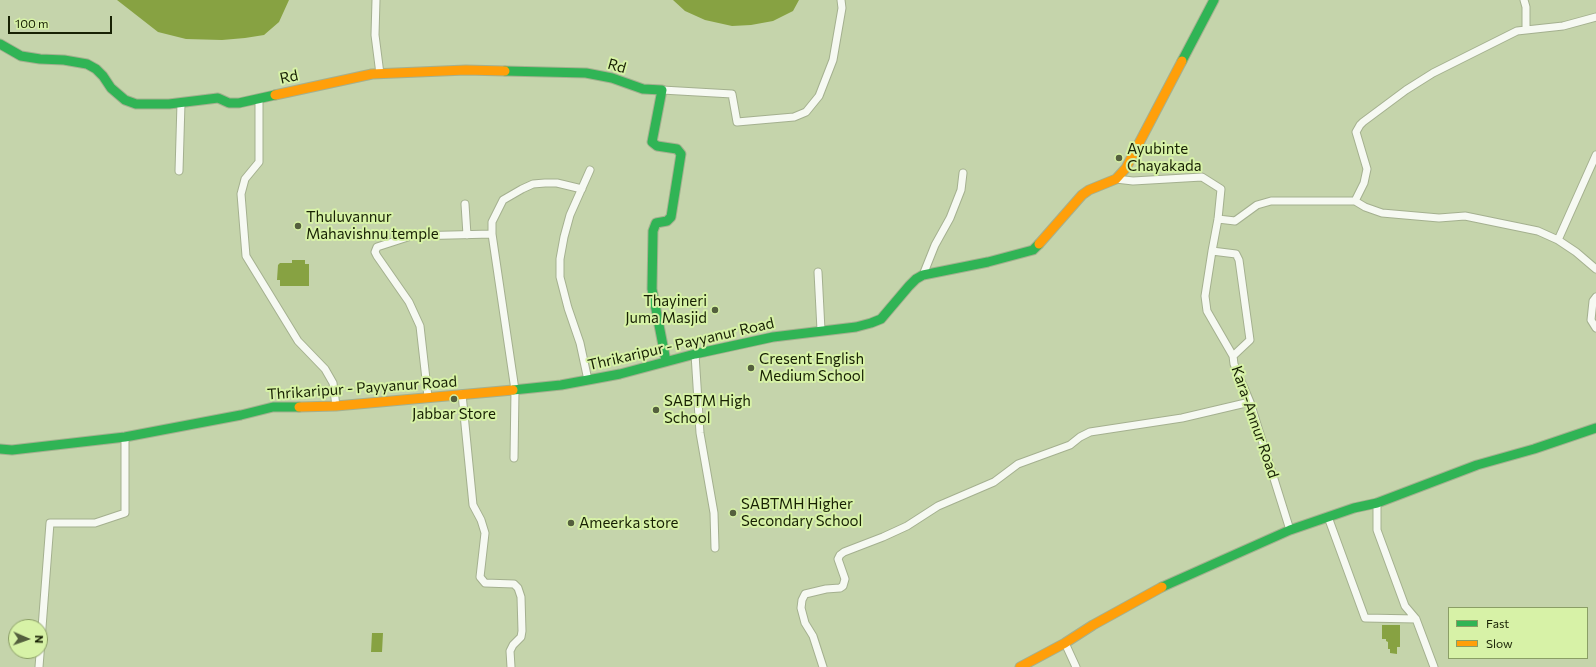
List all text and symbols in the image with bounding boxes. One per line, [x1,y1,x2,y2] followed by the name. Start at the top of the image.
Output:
[10,8,114,34] scale bar
[15,16,49,30] text: 100 m
[606,55,628,77] street label: Rd
[278,66,300,88] street label: Rd
[1127,140,1201,175] place label: Ayubinte Chayakada
[1114,153,1124,163] marker: Ayubinte Chayakada
[306,208,439,243] place label: Thuluvannur Mahavishnu temple
[293,221,303,231] marker: Thuluvannur Mahavishnu temple
[625,292,707,327] place label: Thayineri Juma Masjid
[710,305,720,315] marker: Thayineri Juma Masjid
[586,314,776,374] street label: Thrikaripur - Payyanur Road
[759,350,865,385] place label: Cresent English Medium School
[746,363,756,373] marker: Cresent English Medium School
[1227,364,1283,480] street label: Kara-Annur Road
[266,372,458,404] street label: Thrikaripur - Payyanur Road
[664,392,751,427] place label: SABTM High School
[449,394,459,404] marker: Jabbar Store
[412,405,496,423] place label: Jabbar Store
[651,405,661,415] marker: SABTM High School
[741,495,862,530] place label: SABTMH Higher Secondary School
[728,508,738,518] marker: SABTMH Higher Secondary School
[579,514,679,532] place label: Ameerka store
[566,518,576,528] marker: Ameerka store
[1448,607,1588,659] legend
[1486,616,1509,630] text: Fast
[8,619,48,659] north arrow
[33,635,46,644] text: N
[1486,636,1513,650] text: Slow

